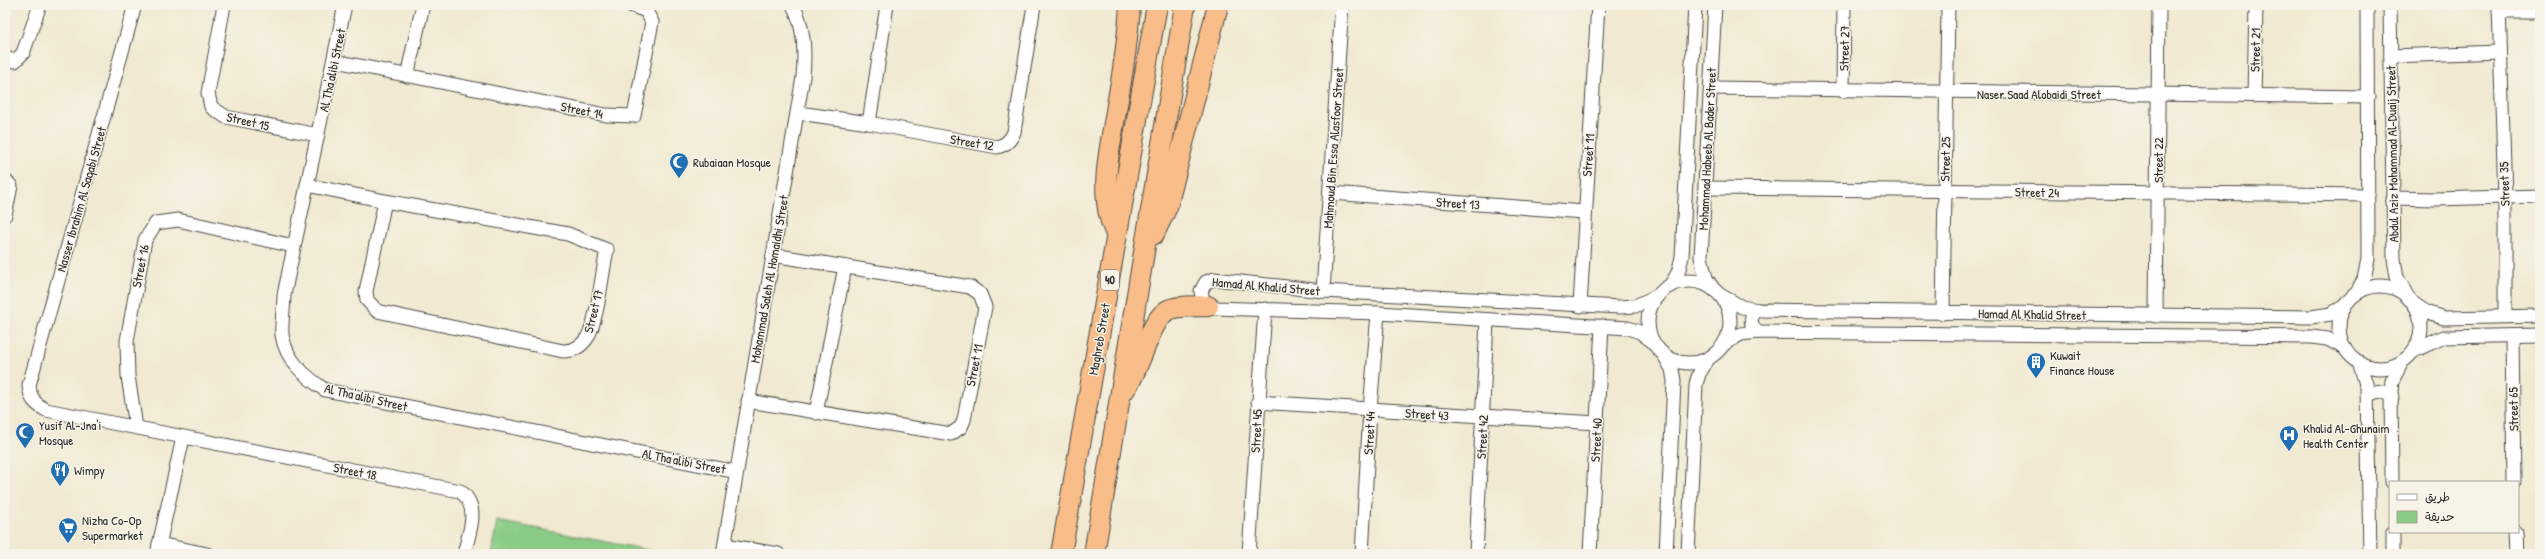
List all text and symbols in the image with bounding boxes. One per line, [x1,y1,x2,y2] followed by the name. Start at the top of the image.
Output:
[1835,25,1853,71] street label: Street 27
[314,26,350,113] street label: Al Tha'alibi Street
[2246,28,2264,72] street label: Street 21
[2381,65,2403,243] street label: Abdul Aziz Mohammad Al-Duaij Street
[1318,66,1348,229] street label: Mahmoud Bin Essa Alasfoor Street
[1694,67,1720,231] street label: Mohammad Habeeb Al Bader Street
[1977,85,2102,103] street label: Naser Saad Alobaidi Street
[559,97,605,123] street label: Street 14
[225,107,272,135] street label: Street 15
[52,124,111,274] street label: Nasser Ibrahim Al Saqabi Street
[949,130,995,154] street label: Street 12
[1578,133,1598,177] street label: Street 11
[1936,136,1954,182] street label: Street 25
[2149,137,2167,183] street label: Street 22
[668,151,690,179] mosque icon: Rubaiaan Mosque
[693,153,771,171] place label: Rubaiaan Mosque
[2494,161,2514,207] street label: Street 35
[2015,183,2059,201] street label: Street 24
[1436,192,1481,214] street label: Street 13
[745,193,793,364] street label: Mohammad Saleh Al Homaidhi Street
[127,243,153,289] street label: Street 16
[1101,270,1119,290] road number: 40
[1211,272,1321,300] street label: Hamad Al Khalid Street
[579,287,607,335] street label: Street 17
[1084,301,1114,376] street label: Maghreb Street
[1978,304,2087,324] street label: Hamad Al Khalid Street
[961,342,987,388] street label: Street 11
[2049,346,2115,379] place label: Kuwait Finance House
[2025,351,2047,379] building icon: Kuwait Finance House
[323,379,410,415] street label: Al Tha'alibi Street
[2504,386,2522,431] street label: Street 65
[1404,403,1450,425] street label: Street 43
[1246,408,1266,453] street label: Street 45
[1359,411,1379,455] street label: Street 44
[1472,414,1492,460] street label: Street 42
[39,416,101,449] place label: Yusif Al-Jna'i Mosque
[1586,417,1606,462] street label: Street 40
[2303,419,2390,452] place label: Khalid Al-Ghunaim Health Center
[14,421,36,449] mosque icon: Yusif Al-Jna'i Mosque
[2278,424,2300,452] hospital icon: Khalid Al-Ghunaim Health Center
[641,444,728,478] street label: Al Tha'alibi Street
[332,458,378,484] street label: Street 18
[49,459,71,487] restaurant icon: Wimpy
[74,461,105,479] place label: Wimpy
[2389,481,2519,533] legend
[2425,488,2450,505] text: طريق
[2425,508,2454,525] text: حديقة
[82,511,143,544] place label: Nizha Co-Op Supermarket
[57,516,79,544] supermarket icon: Nizha Co-Op Supermarket

